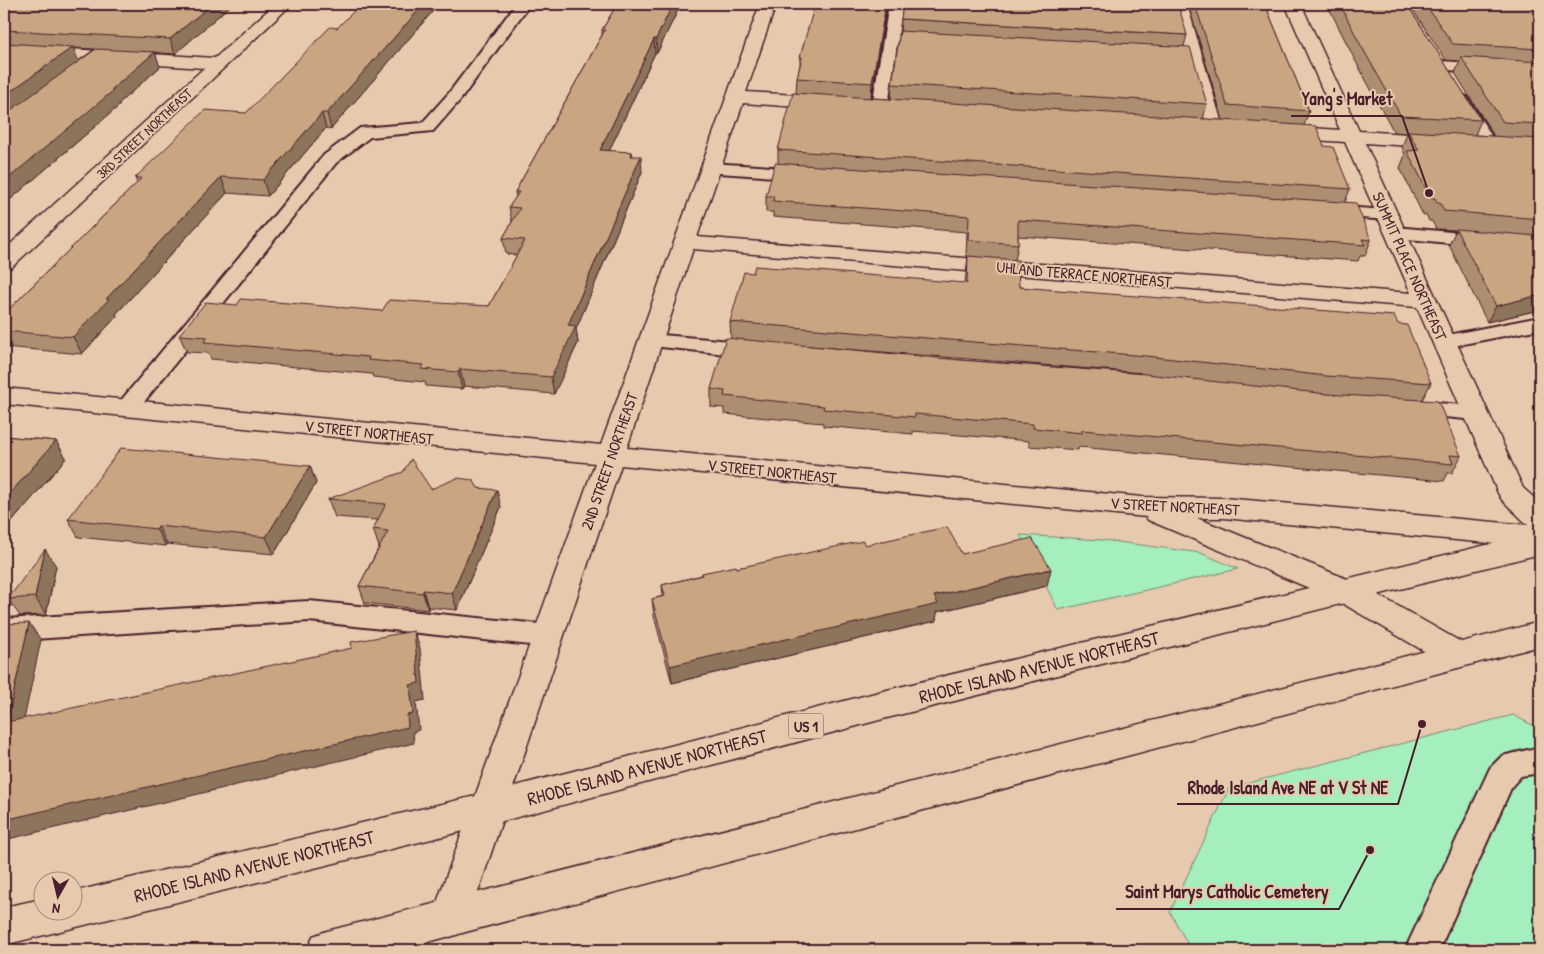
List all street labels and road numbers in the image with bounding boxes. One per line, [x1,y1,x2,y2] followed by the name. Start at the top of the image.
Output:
[92,83,196,182] street label: 3RD STREET NORTHEAST
[1367,188,1453,344] street label: SUMMIT PLACE NORTHEAST
[996,255,1173,293] street label: UHLAND TERRACE NORTHEAST
[575,389,643,533] street label: 2ND STREET NORTHEAST
[303,414,435,450] street label: V STREET NORTHEAST
[706,453,838,489] street label: V STREET NORTHEAST
[1110,492,1241,520] street label: V STREET NORTHEAST
[916,624,1163,709] street label: RHODE ISLAND AVENUE NORTHEAST
[788,714,824,738] road number: US 1
[524,722,771,812] street label: RHODE ISLAND AVENUE NORTHEAST
[131,823,378,908] street label: RHODE ISLAND AVENUE NORTHEAST

